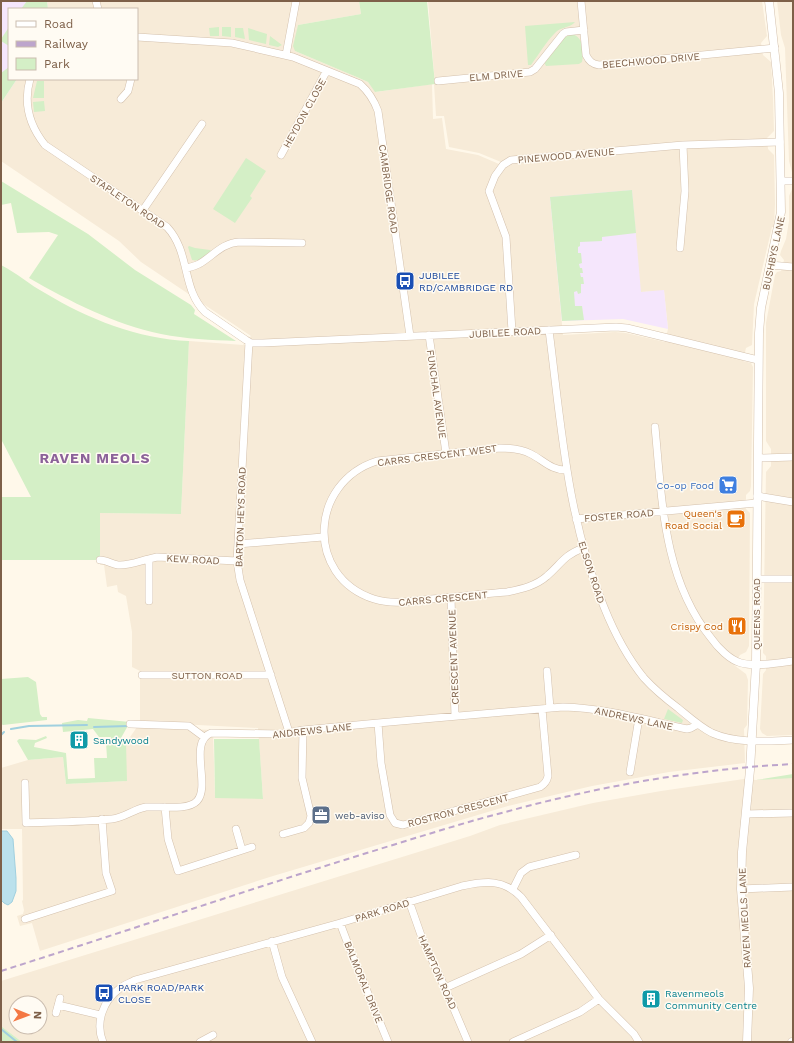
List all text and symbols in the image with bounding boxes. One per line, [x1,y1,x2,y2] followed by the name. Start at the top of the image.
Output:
[8,8,138,80] legend
[44,17,73,31] text: Road
[44,37,89,51] text: Railway
[602,51,700,70] street label: BEECHWOOD DRIVE
[44,57,70,71] text: Park
[469,68,523,83] street label: ELM DRIVE
[281,77,328,150] street label: HEYDON CLOSE
[377,144,400,234] street label: CAMBRIDGE ROAD
[517,146,615,165] street label: PINEWOOD AVENUE
[88,172,167,231] street label: STAPLETON ROAD
[760,215,787,291] street label: BUSHBYS LANE
[394,270,416,292] bus stop icon: JUBILEE RD/CAMBRIDGE RD
[419,270,513,293] place label: JUBILEE RD/CAMBRIDGE RD
[469,325,541,340] street label: JUBILEE ROAD
[425,349,448,439] street label: FUNCHAL AVENUE
[377,443,498,468] street label: CARRS CRESCENT WEST
[39,450,151,466] district label: RAVEN MEOLS
[233,467,248,567] street label: BARTON HEYS ROAD
[717,474,739,496] supermarket icon: Co-op Food
[657,480,714,491] place label: Co-op Food
[584,507,654,524] street label: FOSTER ROAD
[665,508,722,531] place label: Queen's Road Social
[725,508,747,530] cafe icon: Queen's Road Social
[576,540,607,605] street label: ELSON ROAD
[166,553,220,566] street label: KEW ROAD
[751,578,762,650] street label: QUEENS ROAD
[398,589,488,608] street label: CARRS CRESCENT
[446,609,461,705] street label: CRESCENT AVENUE
[726,615,748,637] restaurant icon: Crispy Cod
[671,621,723,632] place label: Crispy Cod
[171,670,243,681] street label: SUTTON ROAD
[594,705,674,732] street label: ANDREWS LANE
[272,721,352,740] street label: ANDREWS LANE
[68,729,90,751] building icon: Sandywood
[93,735,149,746] place label: Sandywood
[406,792,510,829] street label: ROSTRON CRESCENT
[310,804,332,826] office icon: web-aviso
[335,810,385,821] place label: web-aviso
[736,867,753,969] street label: RAVEN MEOLS LANE
[354,897,411,924] street label: PARK ROAD
[416,933,459,1011] street label: HAMPTON ROAD
[342,940,385,1025] street label: BALMORAL DRIVE
[93,982,115,1004] bus stop icon: PARK ROAD/PARK CLOSE
[118,982,204,1005] place label: PARK ROAD/PARK CLOSE
[640,988,662,1010] building icon: Ravenmeols Community Centre
[665,988,757,1011] place label: Ravenmeols Community Centre
[8,995,48,1035] north arrow
[31,1011,44,1019] text: N

